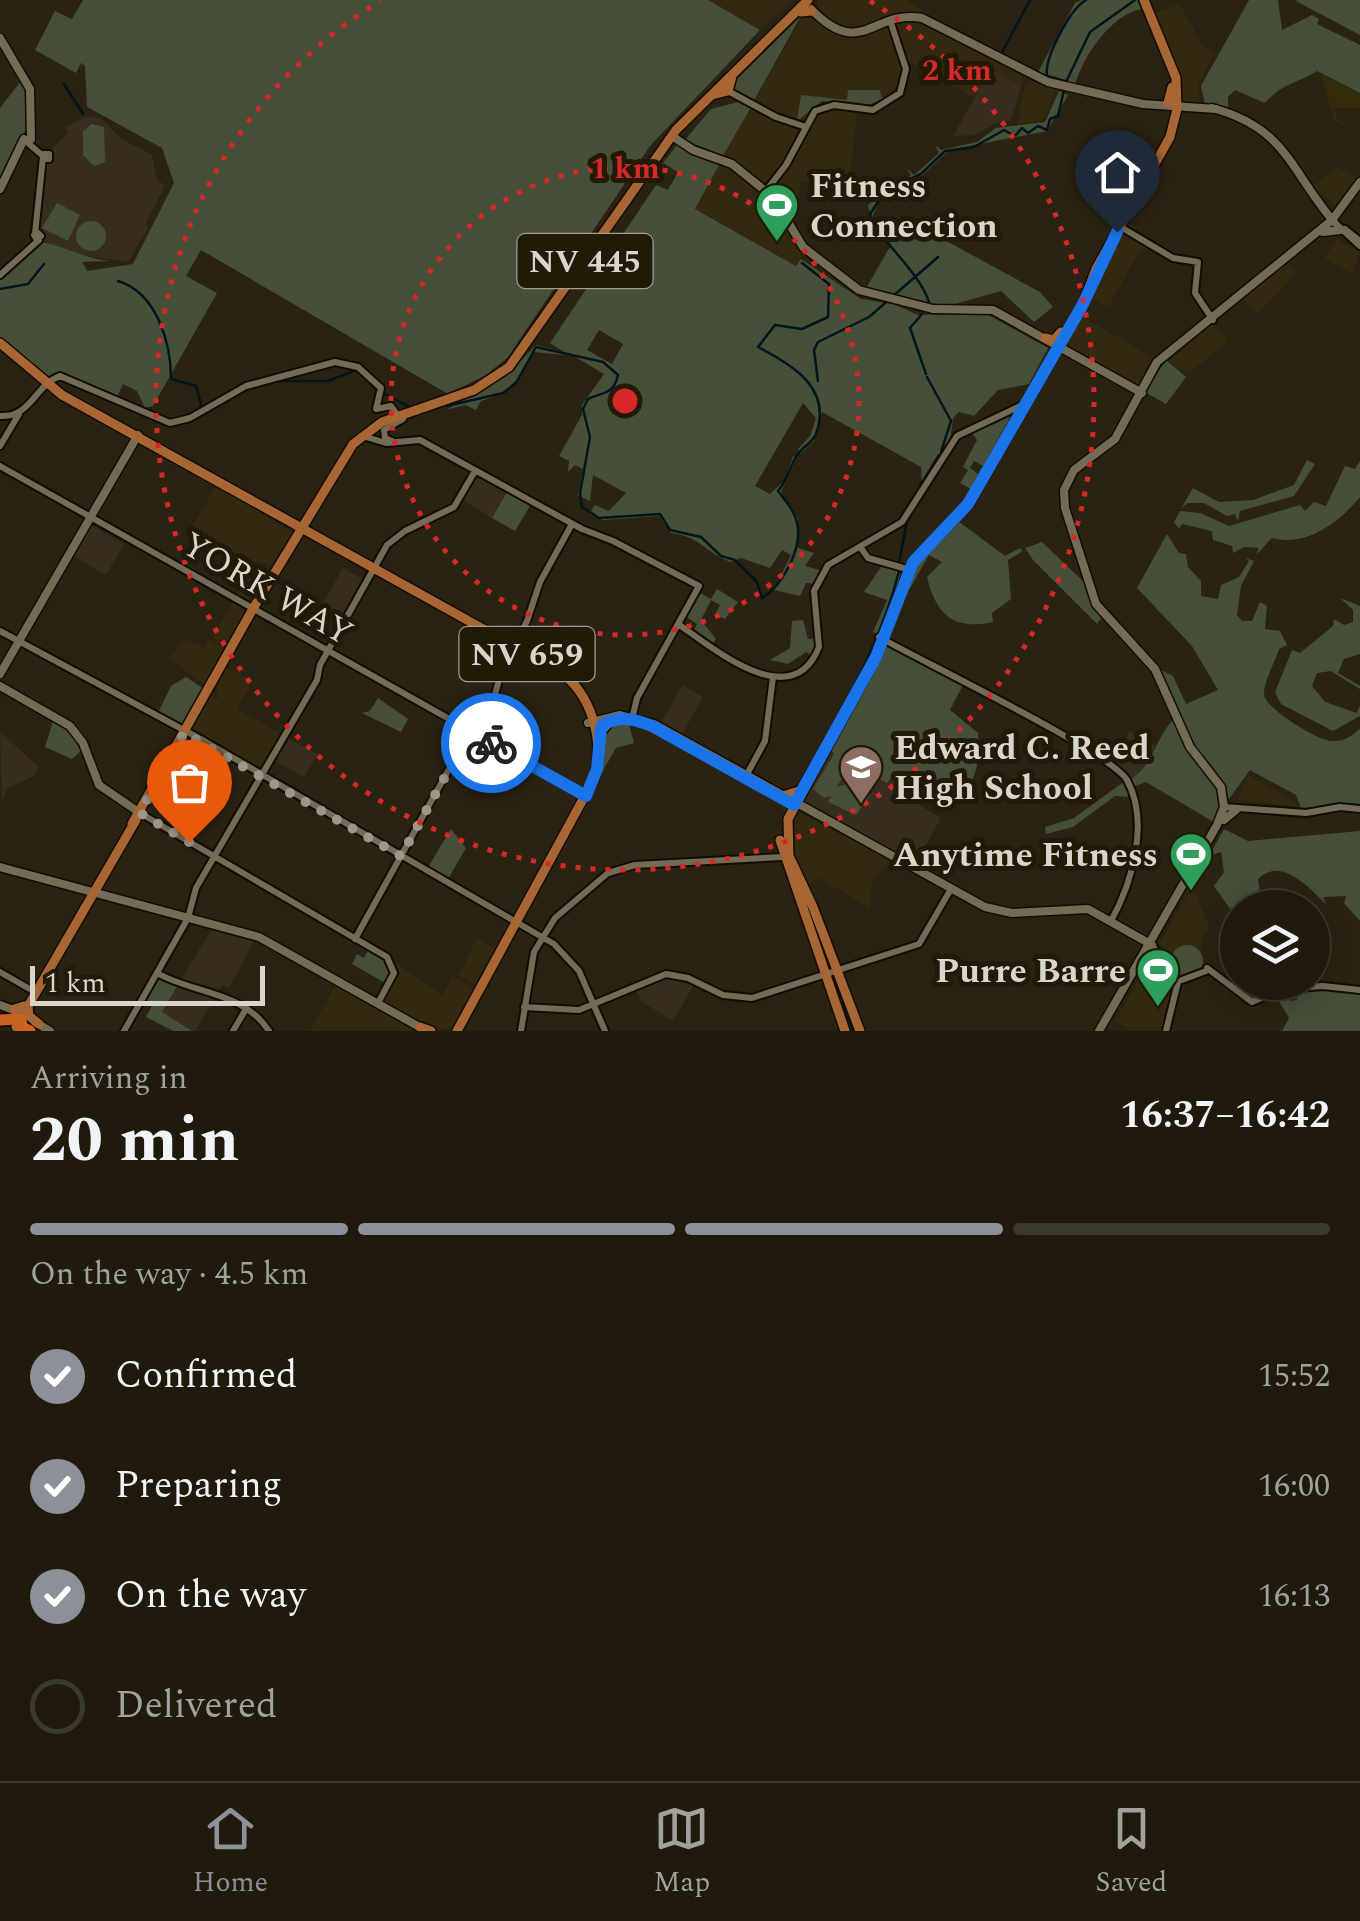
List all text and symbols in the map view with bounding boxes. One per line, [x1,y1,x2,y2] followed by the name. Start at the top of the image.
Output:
[922,48,992,94] text: 2 km
[1075,130,1160,233] pin
[1090,145,1145,200] icon: home
[590,146,660,192] text: 1 km
[810,160,998,253] place label: Fitness Connection
[754,182,800,243] sports icon: Fitness Connection
[518,234,652,288] road number: NV 445
[607,383,643,419] centre of rings
[171,519,363,660] street label: YORK WAY
[460,627,594,681] road number: NV 659
[441,693,541,793] courier
[464,716,519,771] icon: bike
[894,722,1150,815] place label: Edward C. Reed High School
[147,740,232,843] pin
[838,744,884,805] school or university icon: Edward C. Reed High School
[162,755,217,810] icon: bag
[893,829,1158,882] place label: Anytime Fitness
[1168,831,1214,892] sports icon: Anytime Fitness
[1220,890,1330,1000] map controls
[1220,890,1330,1000] button: layers
[935,945,1126,998] place label: Purre Barre
[1135,947,1181,1008] sports icon: Purre Barre
[30,961,265,1006] scale bar
[45,962,106,1005] text: 1 km
[30,1054,187,1103] text: Arriving in
[1120,1087,1330,1145] text: 16:37–16:42
[30,1091,239,1190] text: 20 min
[30,1250,308,1299] text: On the way · 4.5 km
[115,1347,297,1405] text: Confirmed
[30,1349,85,1404] icon: check
[1258,1352,1330,1401] text: 15:52
[115,1457,282,1515] text: Preparing
[30,1459,85,1514] icon: check
[1258,1462,1330,1511] text: 16:00
[115,1567,306,1625] text: On the way
[30,1569,85,1624] icon: check
[1258,1572,1330,1621] text: 16:13
[115,1677,277,1735] text: Delivered
[193,1801,268,1904] tab: Home
[654,1801,710,1904] tab: Map
[1095,1801,1167,1904] tab: Saved

